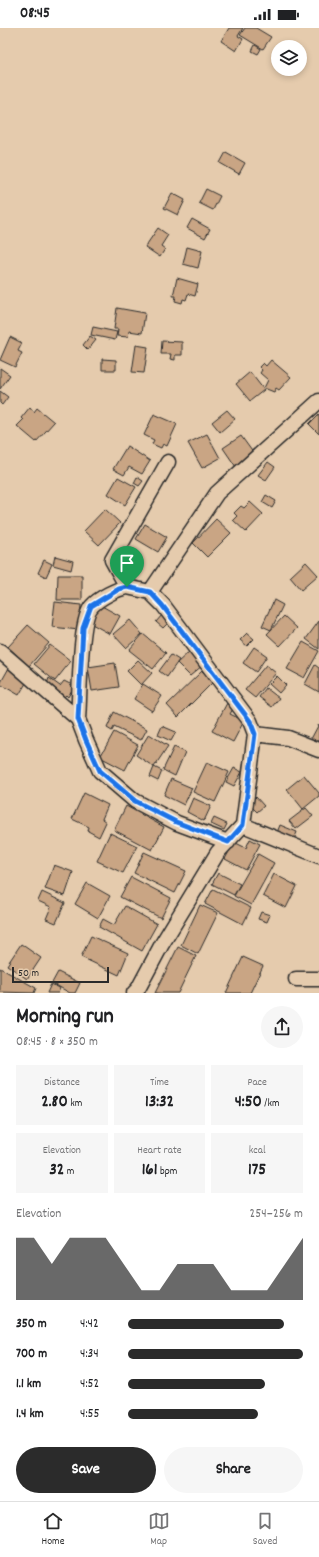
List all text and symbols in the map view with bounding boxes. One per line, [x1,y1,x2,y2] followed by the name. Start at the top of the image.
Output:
[20,3,50,25] text: 08:45
[271,40,307,76] map controls
[271,40,307,76] button: layers
[110,546,144,587] pin
[116,552,138,574] icon: arrive
[12,965,109,984] scale bar
[18,966,39,982] text: 50 m
[16,1002,114,1033] text: Morning run
[261,1006,303,1048] button: share
[16,1033,98,1052] text: 08:45 · 8 × 350 m
[44,1075,80,1091] text: Distance
[150,1075,169,1091] text: Time
[247,1075,267,1091] text: Pace
[41,1091,68,1115] text: 2.80
[145,1091,174,1115] text: 13:32
[235,1091,262,1115] text: 4:50
[68,1096,82,1112] text: km
[262,1096,280,1112] text: /km
[43,1143,81,1159] text: Elevation
[137,1143,182,1159] text: Heart rate
[249,1143,266,1159] text: kcal
[49,1159,64,1183] text: 32
[142,1159,157,1183] text: 161
[248,1159,266,1183] text: 175
[64,1164,74,1180] text: m
[157,1164,177,1180] text: bpm
[16,1205,61,1224] text: Elevation
[249,1205,303,1224] text: 254–256 m
[16,1315,47,1334] text: 350 m
[80,1315,99,1334] text: 4:42
[16,1345,47,1364] text: 700 m
[80,1345,99,1364] text: 4:34
[16,1375,41,1394] text: 1.1 km
[80,1375,99,1394] text: 4:52
[16,1405,44,1424] text: 1.4 km
[80,1405,100,1424] text: 4:55
[16,1447,156,1493] button: Save
[164,1447,303,1493] button: Share
[42,1510,65,1550] tab: Home
[148,1510,170,1550] tab: Map
[253,1510,277,1550] tab: Saved

